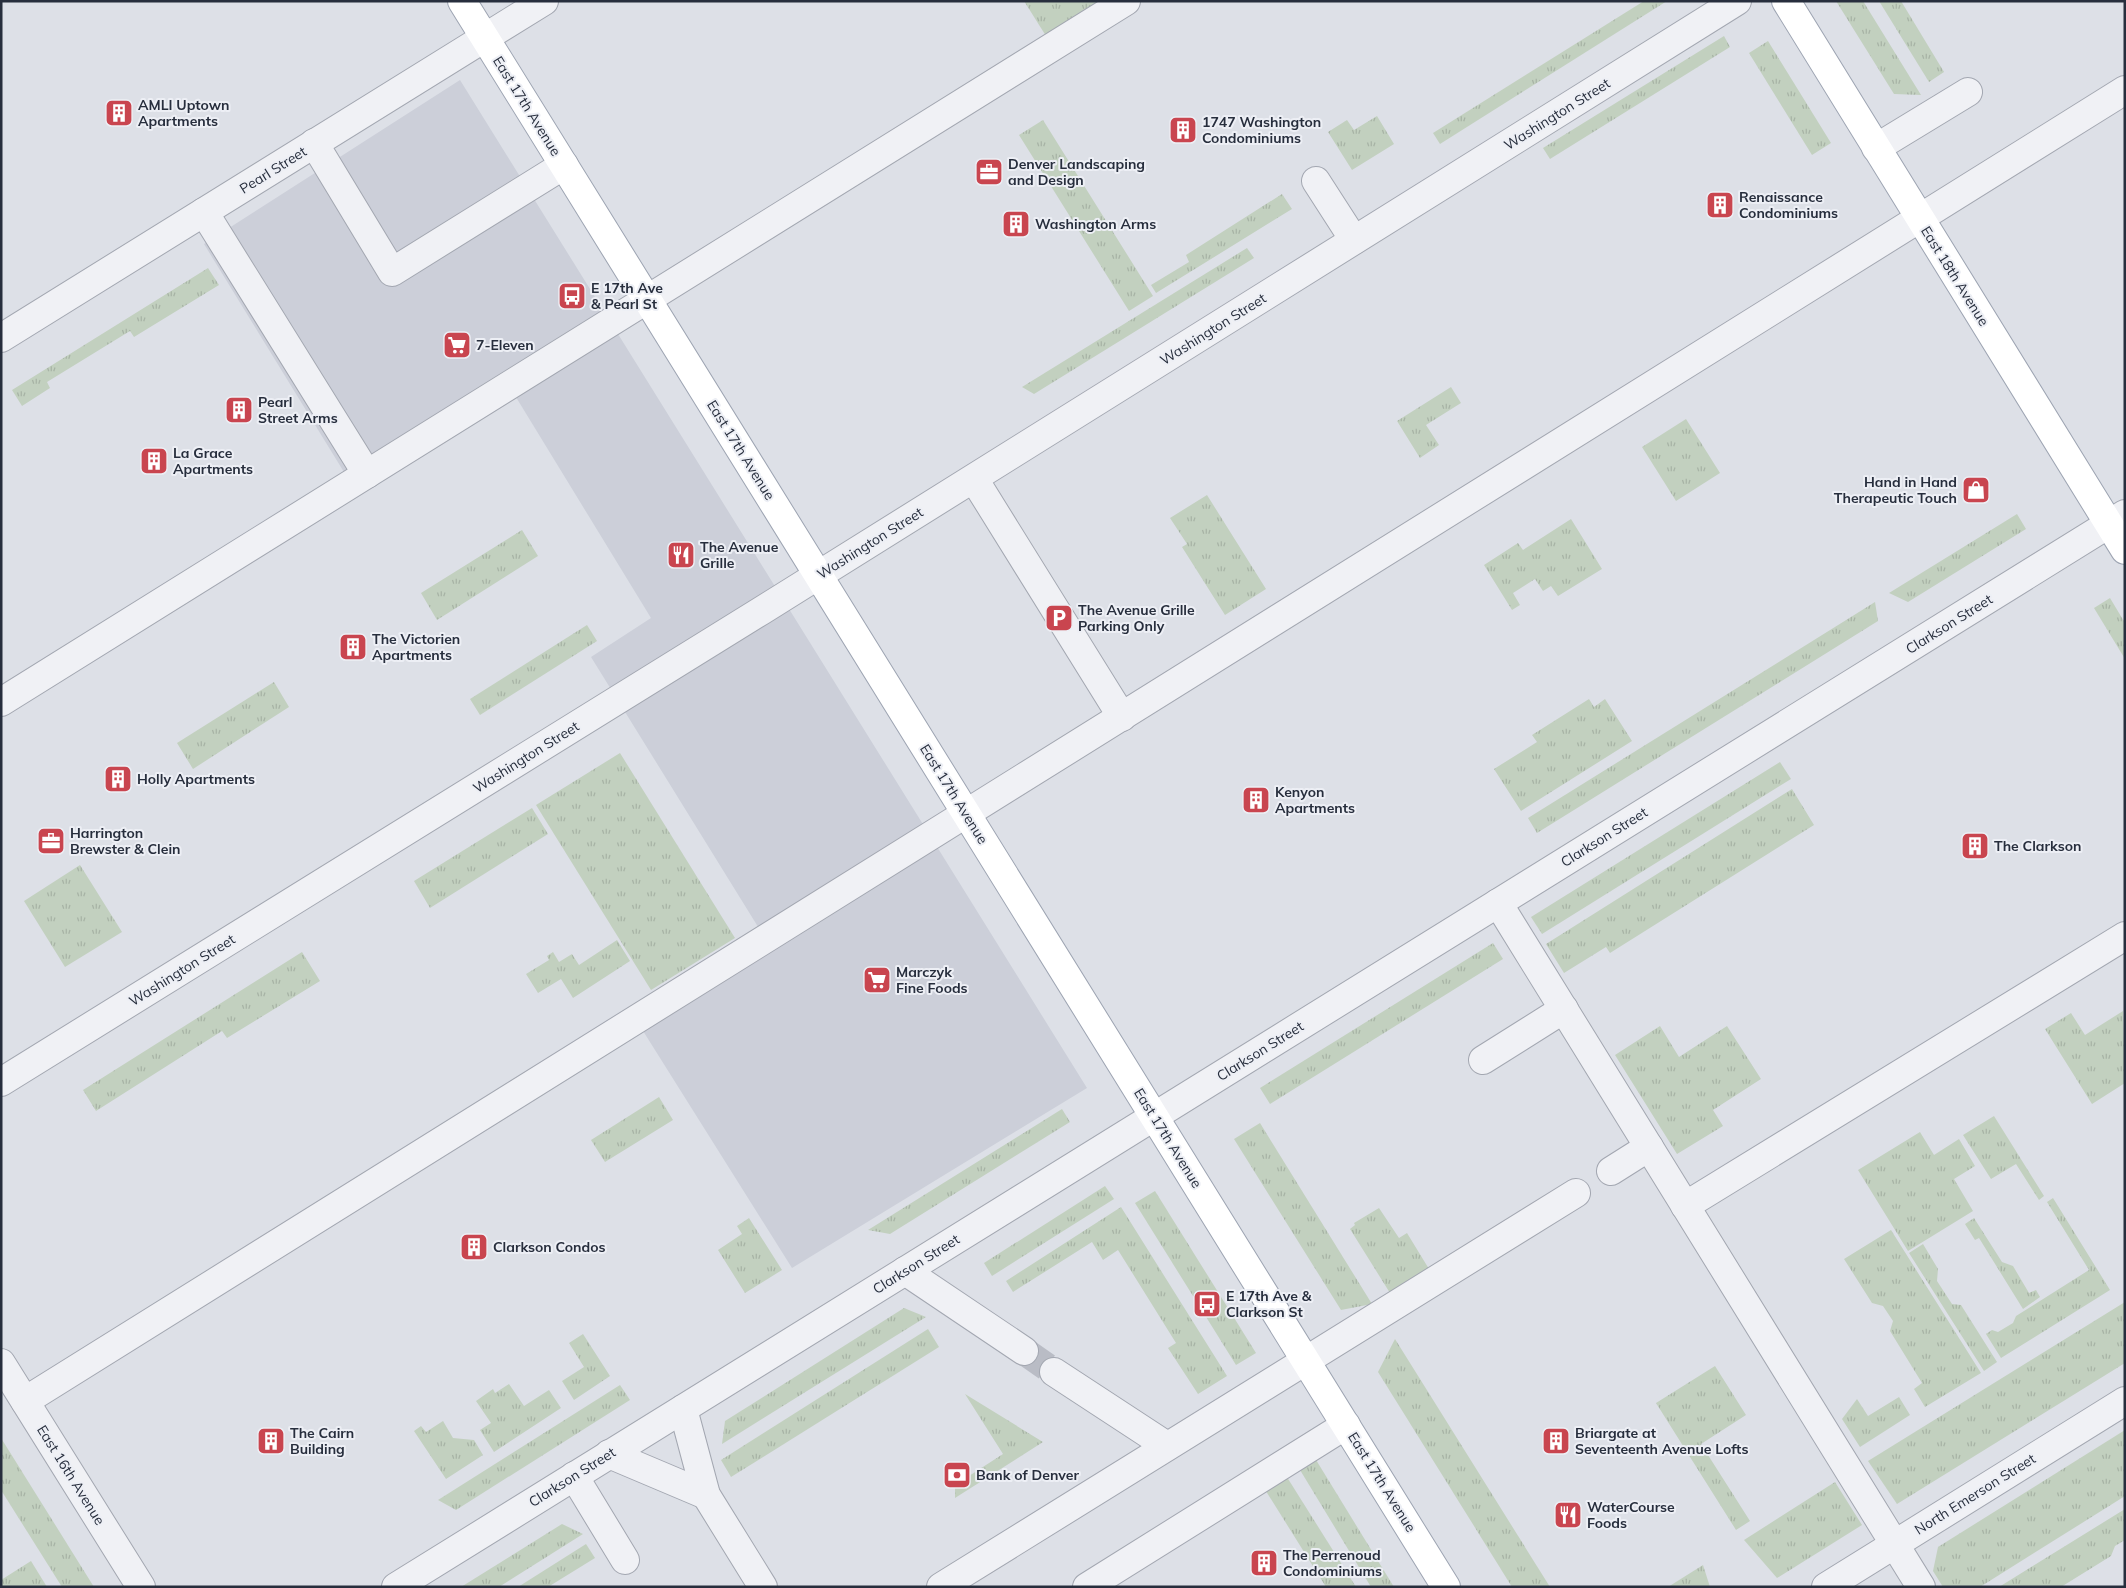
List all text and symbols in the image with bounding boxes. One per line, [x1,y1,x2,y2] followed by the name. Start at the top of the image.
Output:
[489,53,565,159] street label: East 17th Avenue
[1501,74,1613,154] street label: Washington Street
[138,96,230,130] place label: AMLI Uptown Apartments
[104,98,134,128] building icon: AMLI Uptown Apartments
[1202,113,1321,147] place label: 1747 Washington Condominiums
[1168,115,1198,145] building icon: 1747 Washington Condominiums
[236,142,310,198] street label: Pearl Street
[1008,155,1145,189] place label: Denver Landscaping and Design
[974,157,1004,187] office icon: Denver Landscaping and Design
[1739,188,1838,222] place label: Renaissance Condominiums
[1705,190,1735,220] building icon: Renaissance Condominiums
[1001,209,1031,239] building icon: Washington Arms
[1035,215,1156,233] place label: Washington Arms
[1917,223,1993,329] street label: East 18th Avenue
[591,279,663,313] place label: E 17th Ave & Pearl St
[557,281,587,311] bus stop icon: E 17th Ave & Pearl St
[1157,289,1269,369] street label: Washington Street
[442,330,472,360] supermarket icon: 7-Eleven
[476,336,534,354] place label: 7-Eleven
[258,393,338,427] place label: Pearl Street Arms
[224,395,254,425] building icon: Pearl Street Arms
[703,397,779,503] street label: East 17th Avenue
[173,444,253,478] place label: La Grace Apartments
[139,446,169,476] building icon: La Grace Apartments
[1834,473,1957,507] place label: Hand in Hand Therapeutic Touch
[1961,475,1991,505] shop icon: Hand in Hand Therapeutic Touch
[814,503,926,583] street label: Washington Street
[700,538,779,572] place label: The Avenue Grille
[666,540,696,570] restaurant icon: The Avenue Grille
[1902,590,1996,658] street label: Clarkson Street
[1078,601,1195,635] place label: The Avenue Grille Parking Only
[1044,603,1074,633] parking icon: The Avenue Grille Parking Only
[372,630,460,664] place label: The Victorien Apartments
[338,632,368,662] building icon: The Victorien Apartments
[470,717,582,797] street label: Washington Street
[916,741,992,847] street label: East 17th Avenue
[103,764,133,794] building icon: Holly Apartments
[137,770,255,788] place label: Holly Apartments
[1275,783,1355,817] place label: Kenyon Apartments
[1241,785,1271,815] building icon: Kenyon Apartments
[1557,803,1651,871] street label: Clarkson Street
[70,824,181,858] place label: Harrington Brewster & Clein
[36,826,66,856] office icon: Harrington Brewster & Clein
[1960,831,1990,861] building icon: The Clarkson
[1994,837,2081,855] place label: The Clarkson
[126,930,238,1010] street label: Washington Street
[896,963,968,997] place label: Marczyk Fine Foods
[862,965,892,995] supermarket icon: Marczyk Fine Foods
[1213,1017,1307,1085] street label: Clarkson Street
[1130,1085,1206,1191] street label: East 17th Avenue
[869,1230,963,1298] street label: Clarkson Street
[459,1232,489,1262] building icon: Clarkson Condos
[493,1238,605,1256] place label: Clarkson Condos
[1226,1287,1312,1321] place label: E 17th Ave & Clarkson St
[1192,1289,1222,1319] bus stop icon: E 17th Ave & Clarkson St
[33,1422,109,1528] street label: East 16th Avenue
[290,1424,354,1458] place label: The Cairn Building
[1575,1424,1748,1458] place label: Briargate at Seventeenth Avenue Lofts
[256,1426,286,1456] building icon: The Cairn Building
[1541,1426,1571,1456] building icon: Briargate at Seventeenth Avenue Lofts
[1344,1429,1420,1535] street label: East 17th Avenue
[525,1443,619,1511] street label: Clarkson Street
[1911,1449,2039,1539] street label: North Emerson Street
[942,1460,972,1490] bank icon: Bank of Denver
[976,1466,1079,1484] place label: Bank of Denver
[1587,1498,1675,1532] place label: WaterCourse Foods
[1553,1500,1583,1530] restaurant icon: WaterCourse Foods
[1283,1546,1382,1580] place label: The Perrenoud Condominiums
[1249,1548,1279,1578] building icon: The Perrenoud Condominiums

